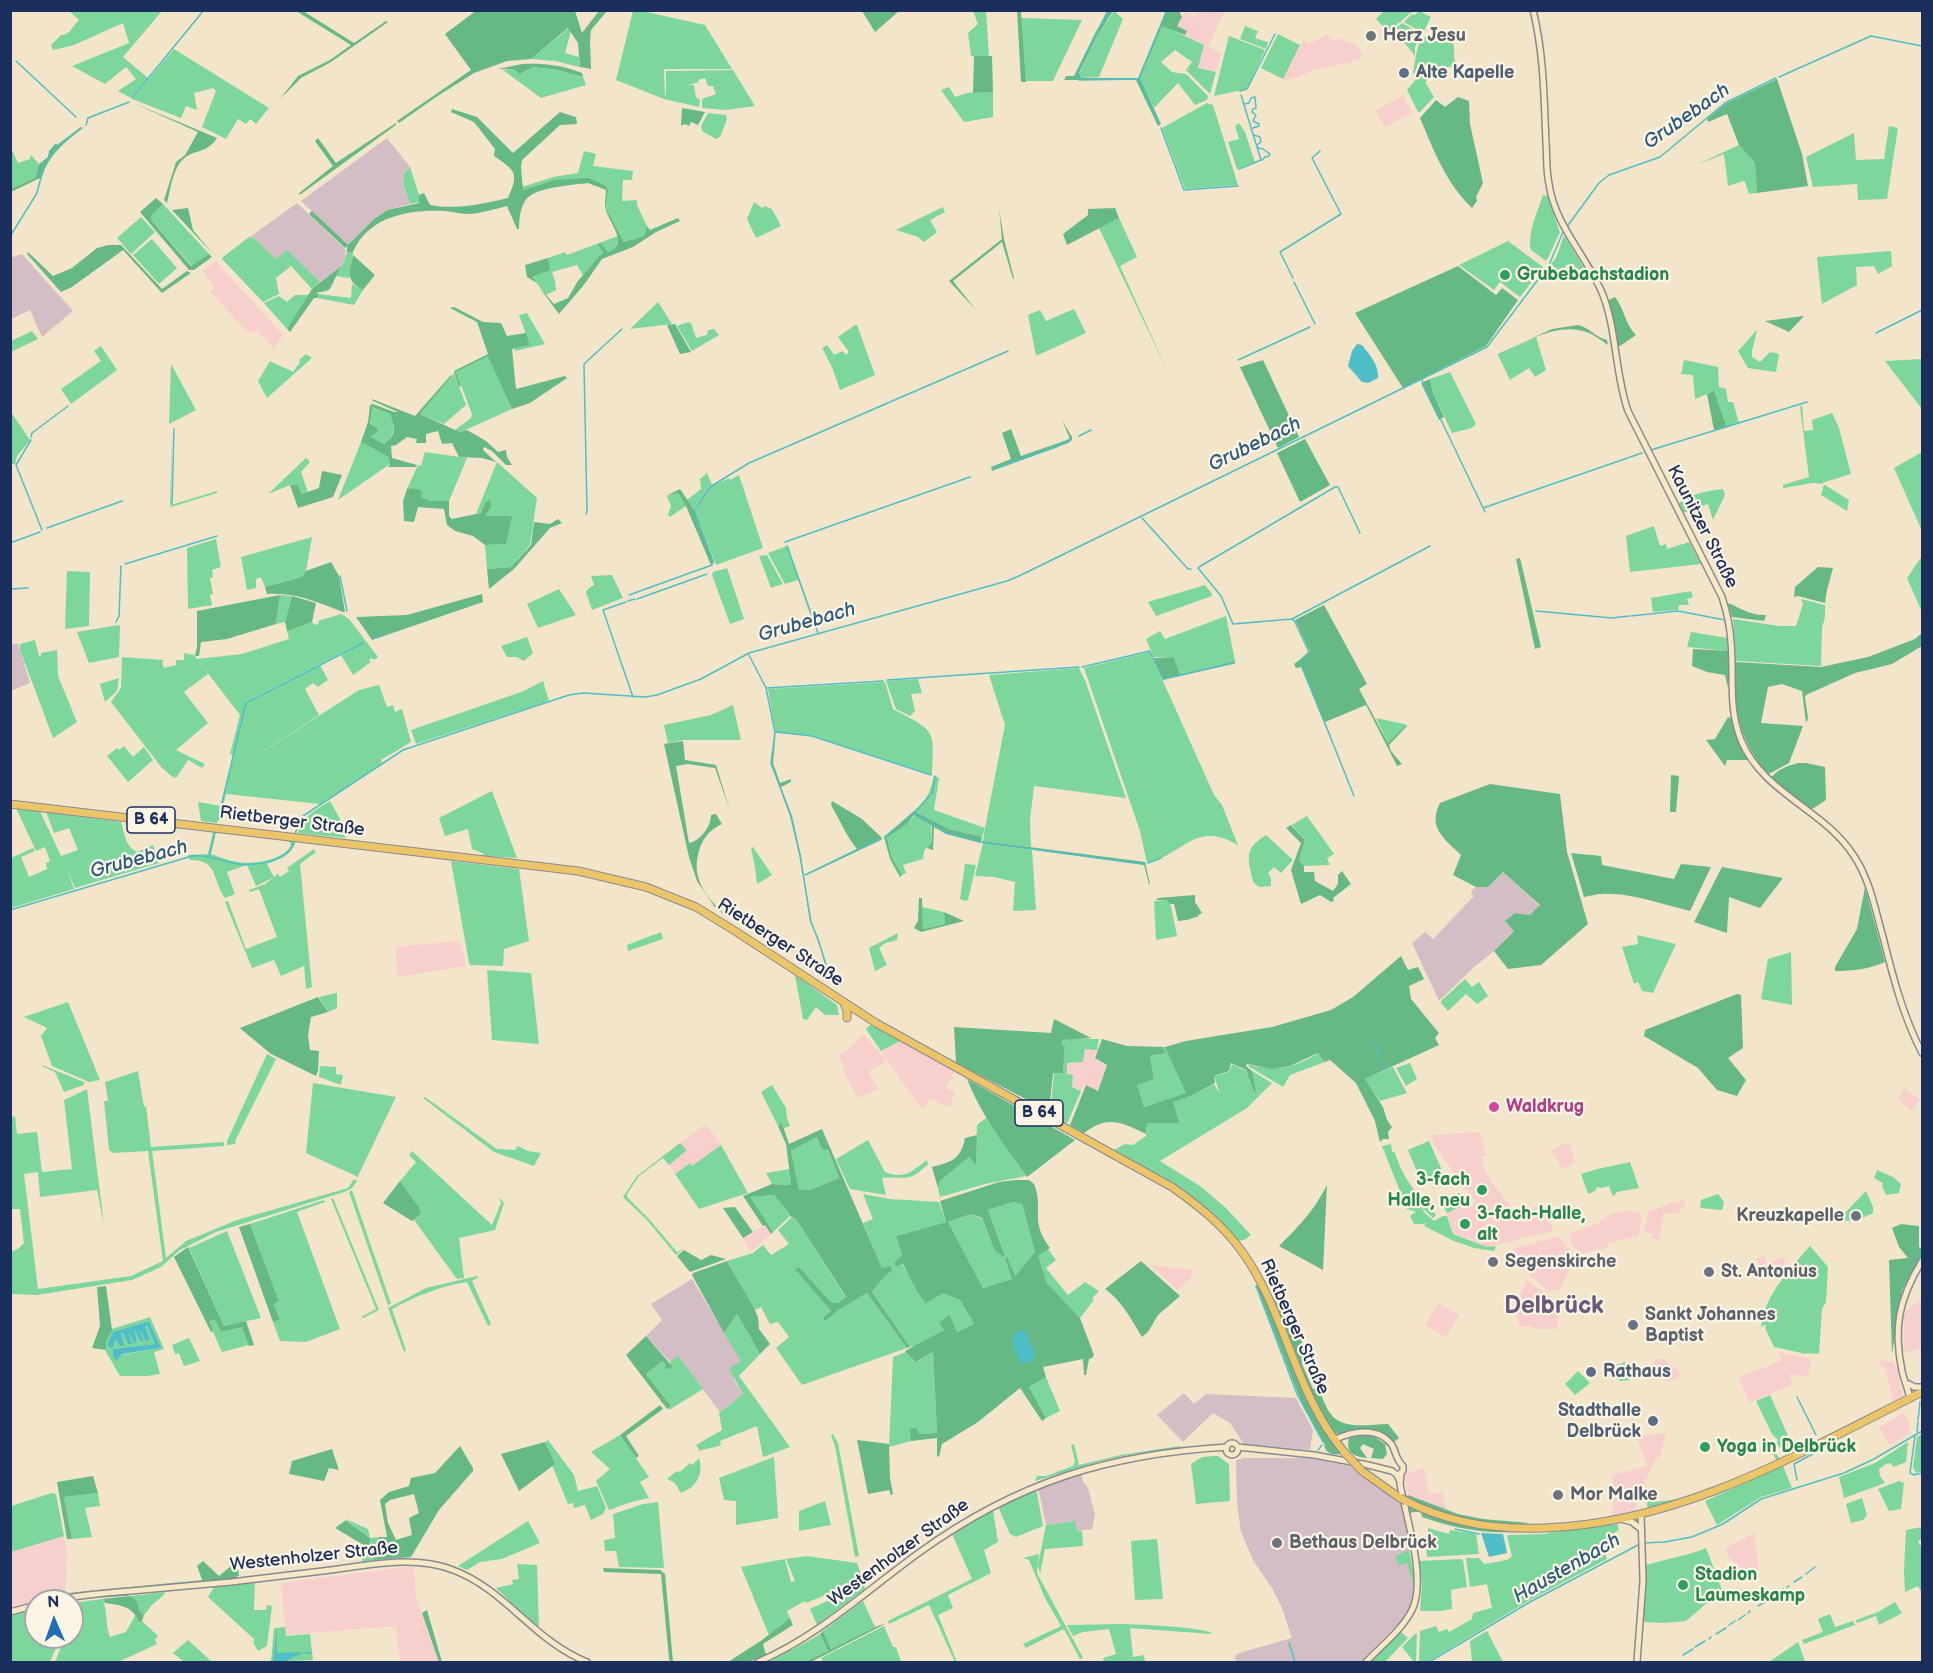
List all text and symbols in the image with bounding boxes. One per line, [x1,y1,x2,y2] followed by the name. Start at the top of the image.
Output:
[1383,25,1466,47] place label: Herz Jesu
[1364,29,1378,43] marker: Herz Jesu
[1416,62,1514,84] place label: Alte Kapelle
[1397,66,1411,80] marker: Alte Kapelle
[1639,78,1735,156] water label: Grubebach
[1517,264,1669,286] place label: Grubebachstadion
[1498,268,1512,282] marker: Grubebachstadion
[1205,412,1305,478] water label: Grubebach
[1662,462,1742,592] street label: Kaunitzer Straße
[756,598,858,648] water label: Grubebach
[218,802,366,842] street label: Rietberger Straße
[127,807,175,833] road number: B 64
[88,835,190,885] water label: Grubebach
[713,894,847,992] street label: Rietberger Straße
[1506,1096,1584,1118] place label: Waldkrug
[1015,1100,1063,1126] road number: B 64
[1487,1100,1501,1114] marker: Waldkrug
[1388,1169,1470,1212] place label: 3-fach Halle, neu
[1475,1183,1489,1197] marker: 3-fach Halle, neu
[1477,1203,1585,1246] place label: 3-fach-Halle, alt
[1736,1205,1844,1227] place label: Kreuzkapelle
[1849,1209,1863,1223] marker: Kreuzkapelle
[1458,1217,1472,1231] marker: 3-fach-Halle, alt
[1505,1251,1616,1273] place label: Segenskirche
[1486,1255,1500,1269] marker: Segenskirche
[1254,1256,1334,1398] street label: Rietberger Straße
[1721,1261,1817,1283] place label: St. Antonius
[1702,1265,1716,1279] marker: St. Antonius
[1504,1293,1604,1321] district label: Delbrück
[1645,1304,1776,1346] place label: Sankt Johannes Baptist
[1626,1318,1640,1332] marker: Sankt Johannes Baptist
[1603,1361,1671,1383] place label: Rathaus
[1584,1365,1598,1379] marker: Rathaus
[1558,1400,1641,1442] place label: Stadthalle Delbrück
[1646,1414,1660,1428] marker: Stadthalle Delbrück
[1717,1436,1856,1458] place label: Yoga in Delbrück
[1698,1440,1712,1454] marker: Yoga in Delbrück
[1570,1484,1658,1506] place label: Mor Malke
[1551,1488,1565,1502] marker: Mor Malke
[824,1495,974,1611] street label: Westenholzer Straße
[1509,1529,1625,1609] water label: Haustenbach
[1289,1532,1437,1554] place label: Bethaus Delbrück
[1270,1536,1284,1550] marker: Bethaus Delbrück
[229,1537,399,1577] street label: Westenholzer Straße
[1695,1564,1805,1606] place label: Stadion Laumeskamp
[1676,1578,1690,1592] marker: Stadion Laumeskamp
[24,1589,84,1649] north arrow
[47,1593,60,1612] text: N

